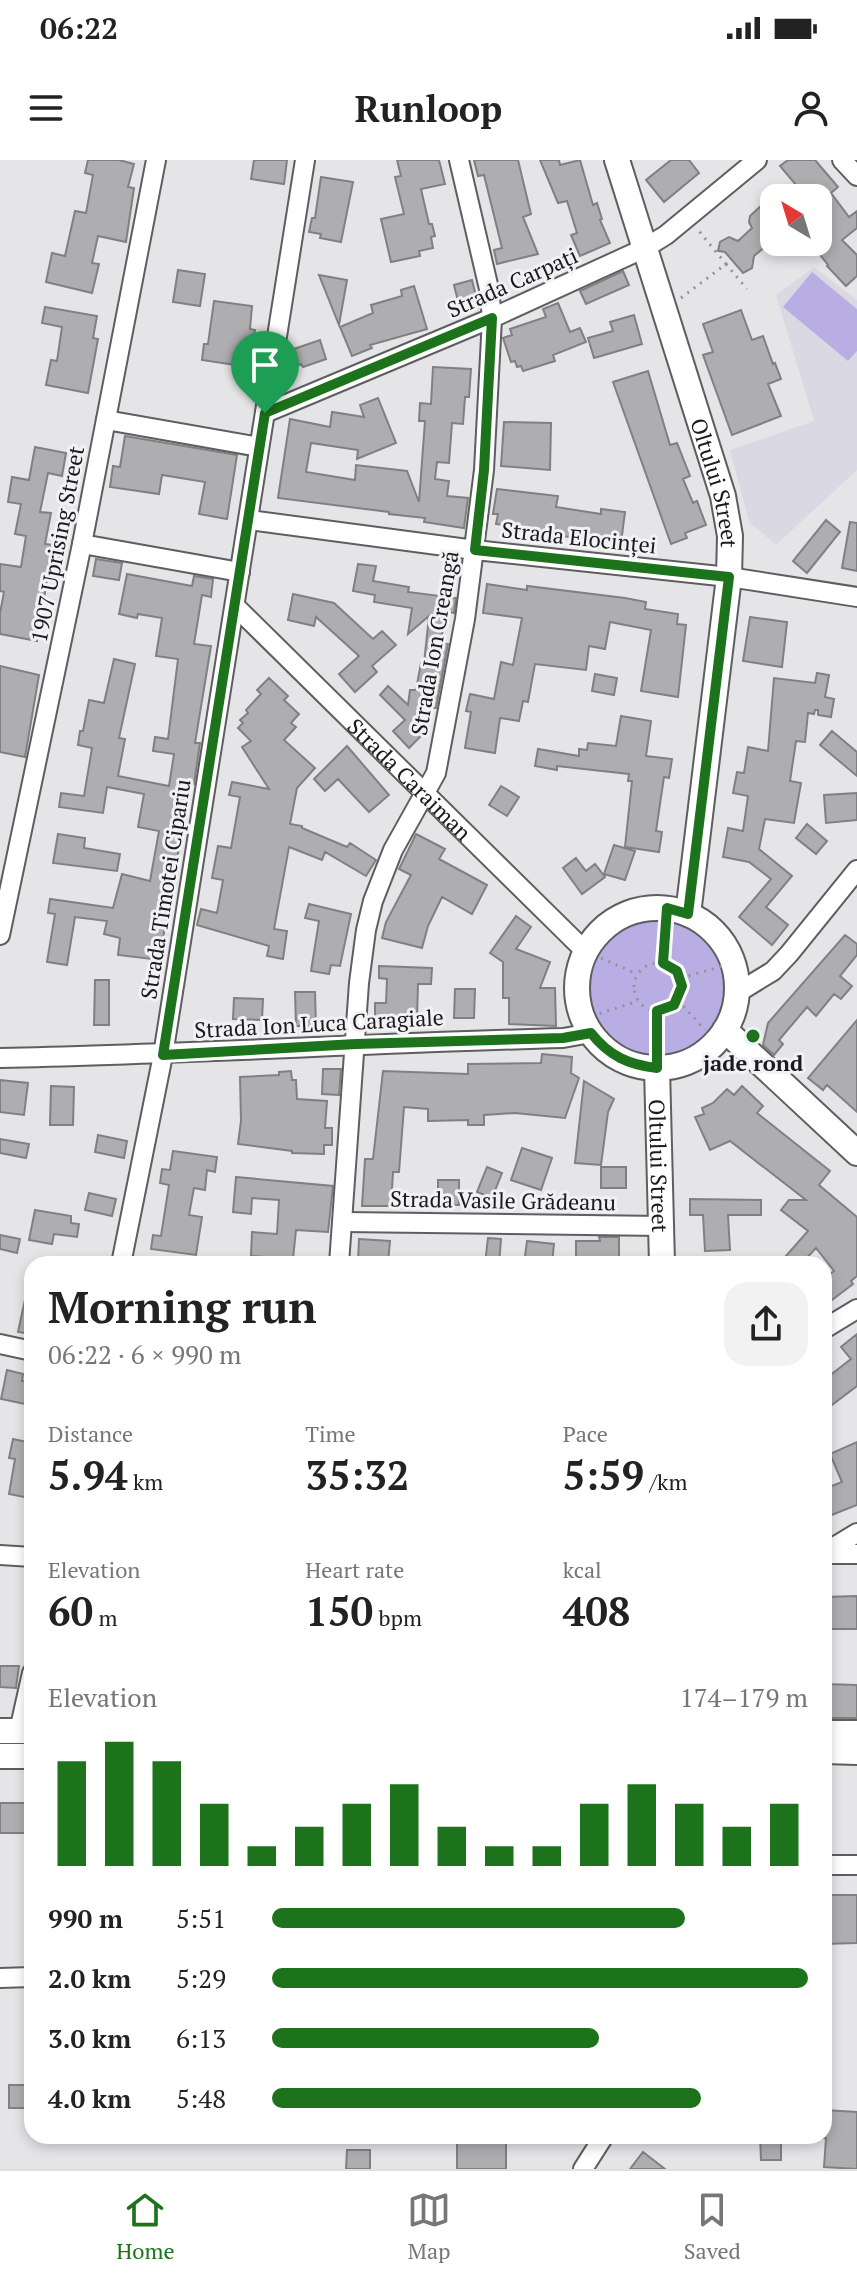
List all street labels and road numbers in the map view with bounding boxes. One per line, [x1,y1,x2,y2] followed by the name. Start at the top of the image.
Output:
[442,240,582,324] street label: Strada Carpați
[685,414,745,548] street label: Oltului Street
[24,443,90,645] street label: 1907 Uprising Street
[500,514,658,560] street label: Strada Elocinței
[403,548,465,738] street label: Strada Ion Creangă
[342,711,478,846] street label: Strada Caraiman
[133,776,197,1001] street label: Strada Timotei Cipariu
[194,1002,444,1044] street label: Strada Ion Luca Caragiale
[643,1099,676,1233] street label: Oltului Street
[390,1184,617,1216] street label: Strada Vasile Grădeanu

